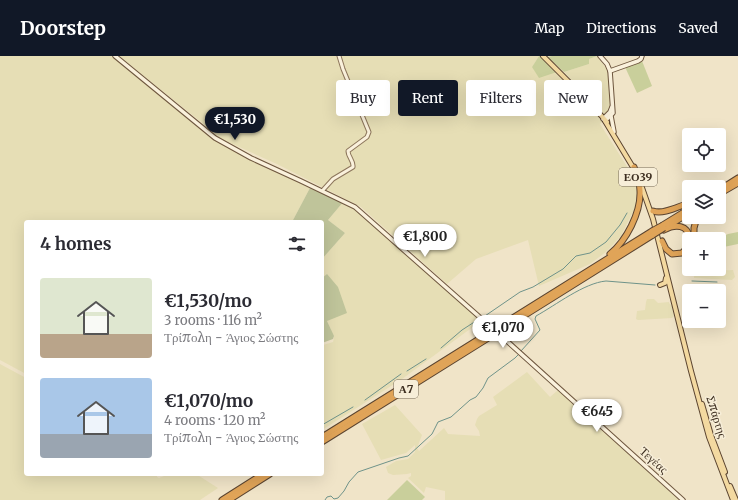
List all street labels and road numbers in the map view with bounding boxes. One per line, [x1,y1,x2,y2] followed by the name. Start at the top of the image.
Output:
[619,168,657,186] road number: ΕΟ39
[394,380,418,398] road number: Α7
[703,394,731,440] street label: Σπάρτης
[637,443,671,477] street label: Τεγέας

